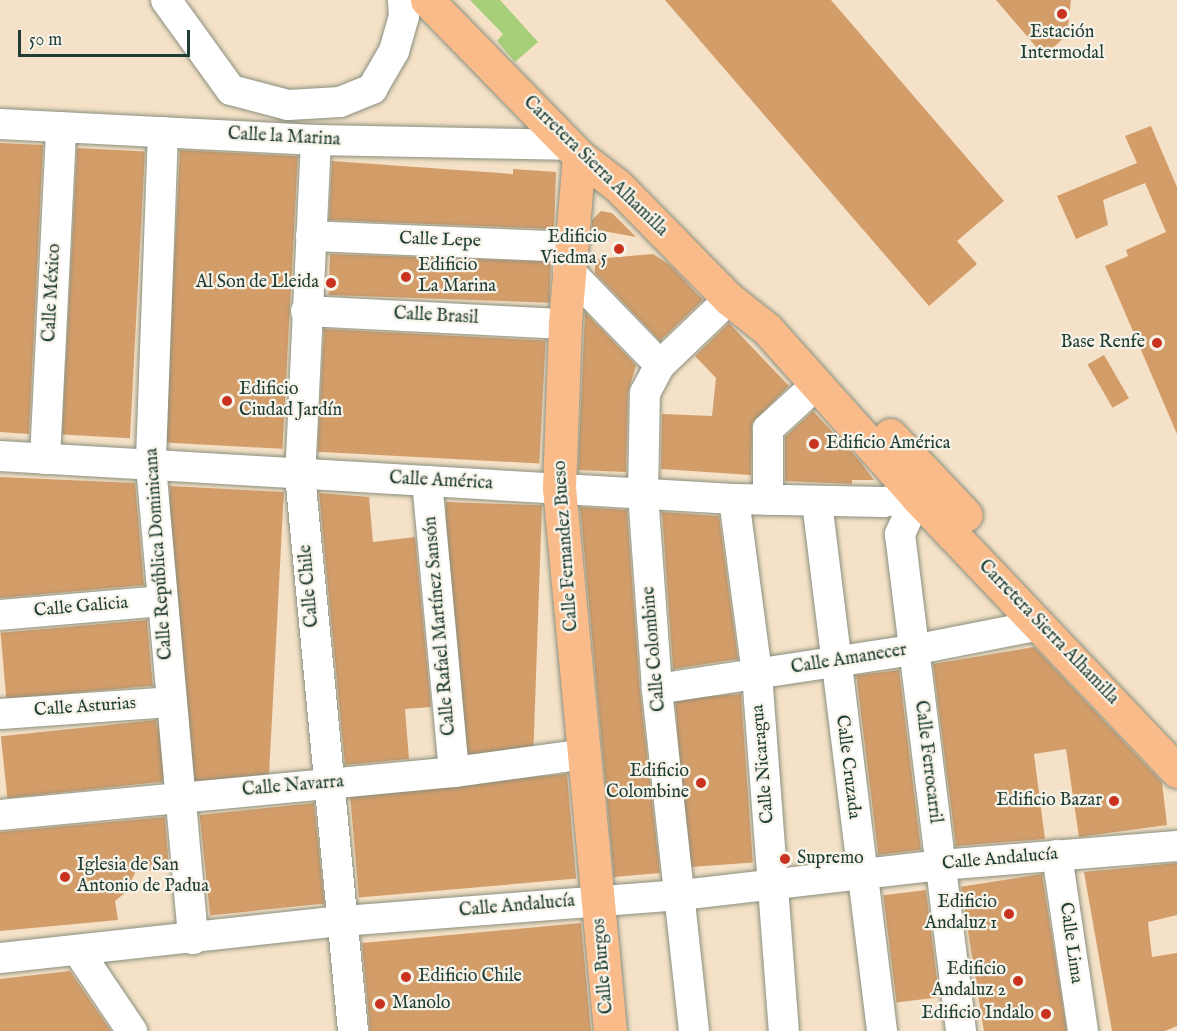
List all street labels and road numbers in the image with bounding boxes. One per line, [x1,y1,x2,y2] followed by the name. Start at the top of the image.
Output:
[518,92,672,242] street label: Carretera Sierra Alhamilla
[227,124,341,152] street label: Calle la Marina
[399,229,481,253] street label: Calle Lepe
[40,243,66,343] street label: Calle México
[393,304,479,330] street label: Calle Brasil
[142,447,178,661] street label: Calle República Dominicana
[550,460,584,632] street label: Calle Fernandez Bueso
[389,469,493,495] street label: Calle América
[421,515,461,737] street label: Calle Rafael Martínez Sansón
[296,544,324,628] street label: Calle Chile
[973,556,1123,710] street label: Carretera Sierra Alhamilla
[639,585,671,713] street label: Calle Colombine
[33,593,129,623] street label: Calle Galicia
[790,640,908,680] street label: Calle Amanecer
[33,694,137,722] street label: Calle Asturias
[909,699,945,825] street label: Calle Ferrocarril
[748,704,780,824] street label: Calle Nicaragua
[830,714,864,820] street label: Calle Cruzada
[241,772,345,802] street label: Calle Navarra
[941,844,1059,876] street label: Calle Andalucía
[458,891,576,923] street label: Calle Andalucía
[1054,901,1086,985] street label: Calle Lima
[589,917,619,1015] street label: Calle Burgos

